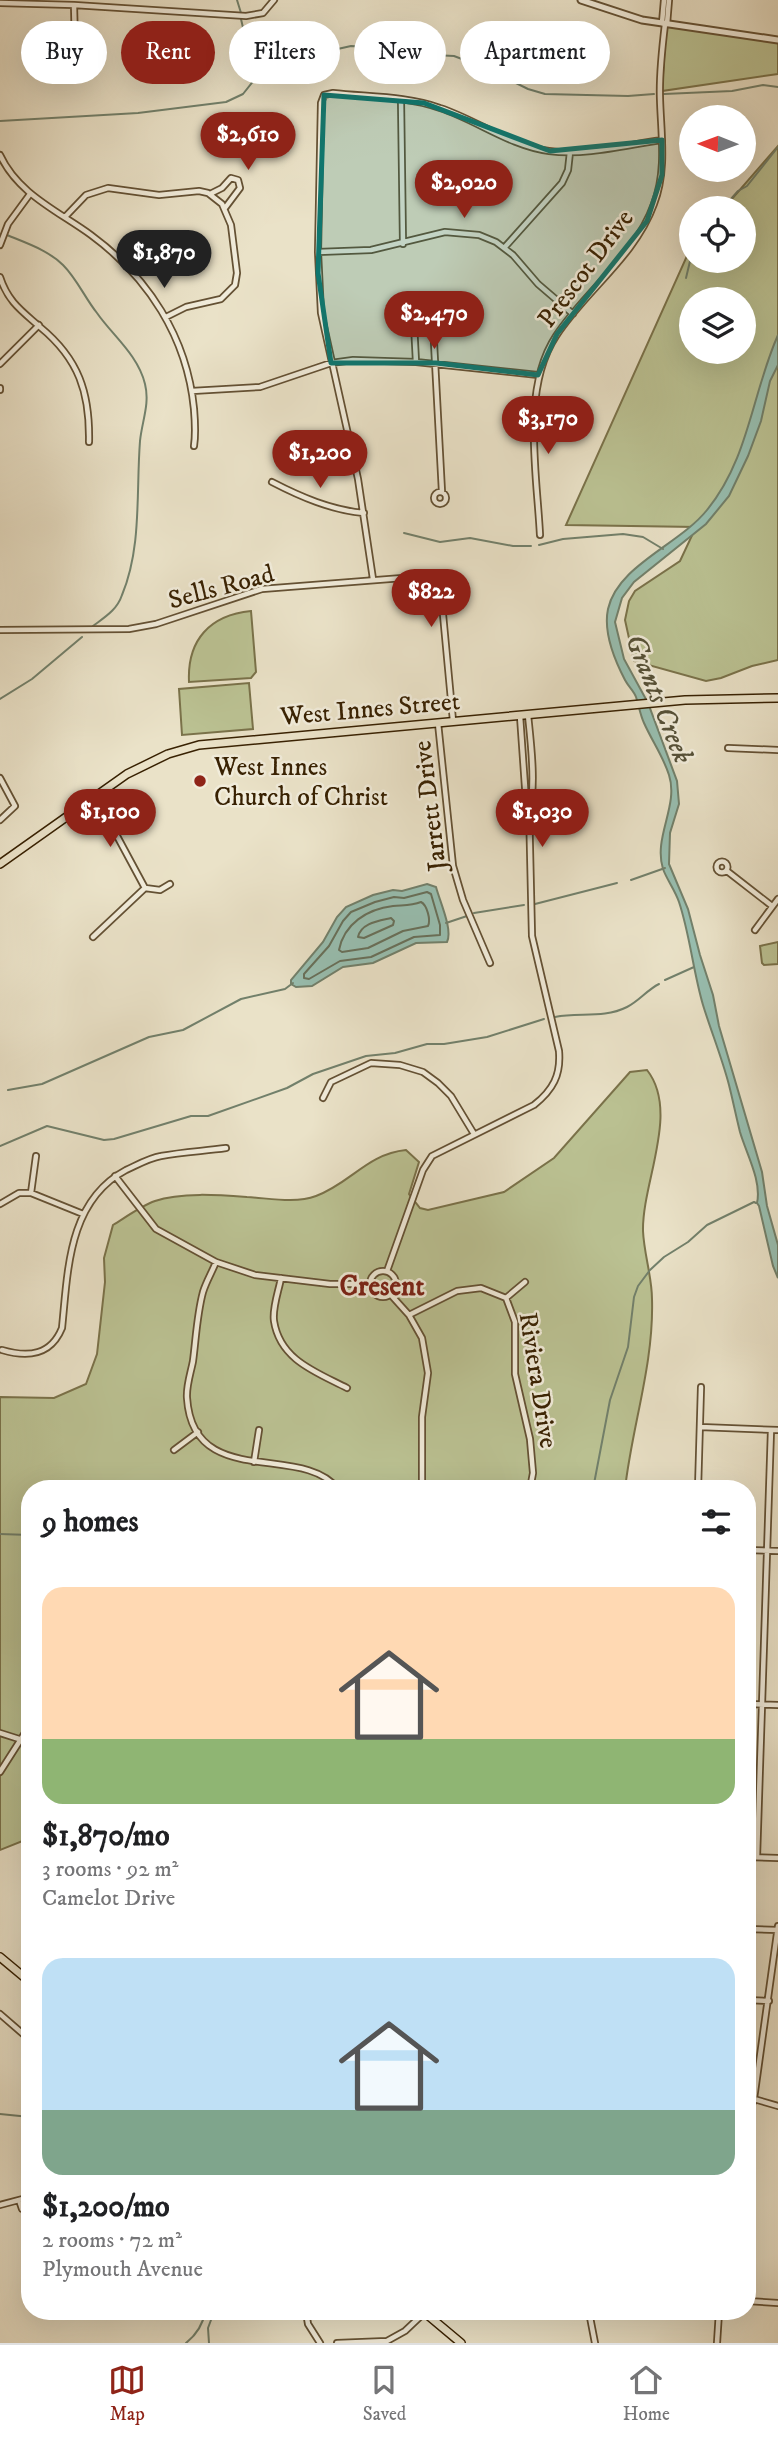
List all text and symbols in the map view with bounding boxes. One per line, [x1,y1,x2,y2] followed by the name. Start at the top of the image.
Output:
[21,21,107,84] chip: Buy
[121,21,215,84] chip: Rent
[229,21,340,84] chip: Filters
[354,21,446,84] chip: New
[460,21,610,84] chip: Apartment
[679,105,756,182] north arrow
[679,105,756,364] map controls
[191,113,305,172] pin: $2,610
[217,120,279,149] text: $2,610
[407,160,521,220] pin: $2,020
[431,168,497,197] text: $2,020
[679,196,756,273] button: locate
[531,203,641,335] street label: Prescot Drive
[107,230,221,290] pin: $1,870
[132,238,196,267] text: $1,870
[679,287,756,364] button: layers
[377,292,491,351] pin: $2,470
[400,299,468,328] text: $2,470
[491,396,605,456] pin: $3,170
[518,404,578,433] text: $3,170
[263,430,377,490] pin: $1,200
[288,438,352,467] text: $1,200
[165,558,278,617] street label: Sells Road
[390,570,472,629] pin: $822
[408,577,454,606] text: $822
[617,629,701,769] water label: Grants Creek
[278,685,461,734] street label: West Innes Street
[406,739,455,875] street label: Jarrett Drive
[213,751,388,814] place label: West Innes Church of Christ
[192,773,208,789] marker: West Innes Church of Christ
[53,790,167,849] pin: $1,100
[485,790,599,849] pin: $1,030
[80,797,140,826] text: $1,100
[512,797,572,826] text: $1,030
[340,1269,424,1304] district label: Cresent
[510,1310,565,1451] street label: Riviera Drive
[697,1503,735,1541] icon: filters
[42,1504,139,1541] text: 9 homes
[326,1632,452,1758] icon: home
[42,1818,170,1855] text: $1,870/mo
[42,1855,179,1884] text: 3 rooms · 92 m²
[42,1884,175,1913] text: Camelot Drive
[326,2003,452,2129] icon: home
[42,2189,170,2226] text: $1,200/mo
[42,2226,182,2255] text: 2 rooms · 72 m²
[42,2255,203,2284] text: Plymouth Avenue
[108,2361,146,2426] tab: Map
[363,2361,406,2426] tab: Saved
[623,2361,670,2426] tab: Home

